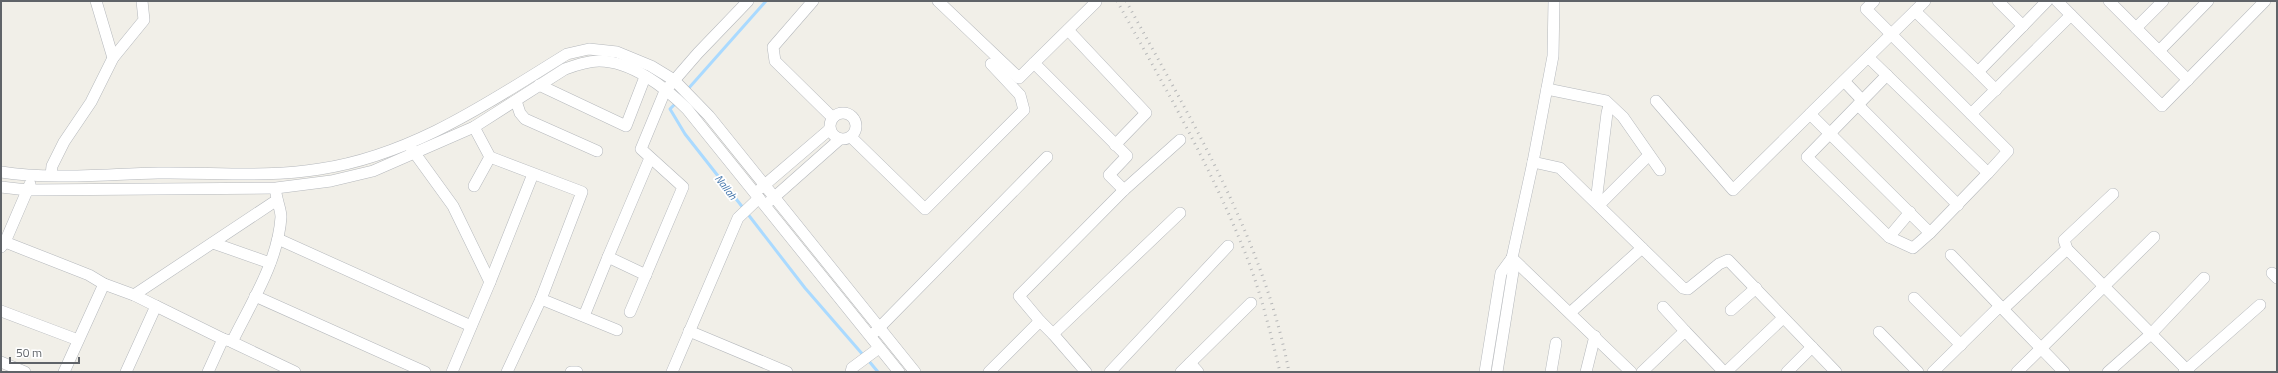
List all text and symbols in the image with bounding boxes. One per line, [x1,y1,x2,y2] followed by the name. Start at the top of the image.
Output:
[711,171,741,203] water label: Nallah
[10,339,79,365] scale bar
[16,343,42,362] text: 50 m

